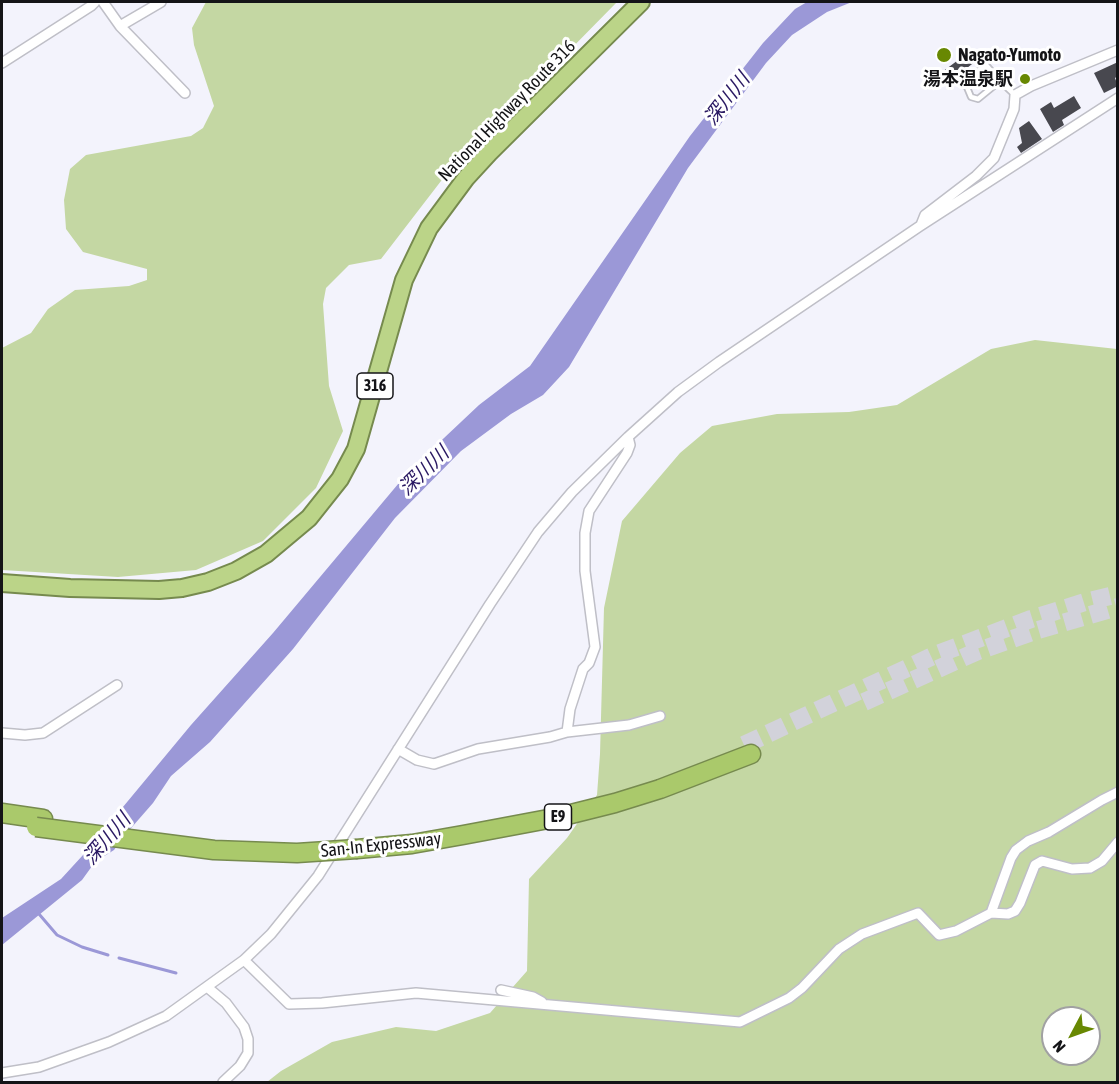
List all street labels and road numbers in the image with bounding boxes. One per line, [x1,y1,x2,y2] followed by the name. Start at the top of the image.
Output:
[434,36,580,186] street label: National Highway Route 316
[357,373,393,399] road number: 316
[544,804,572,830] road number: E9
[320,828,442,862] street label: San-In Expressway

